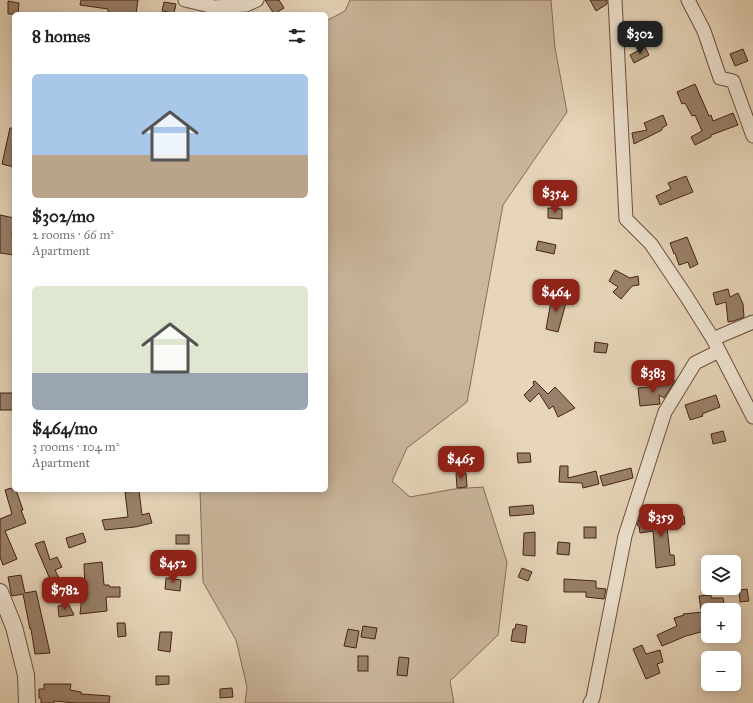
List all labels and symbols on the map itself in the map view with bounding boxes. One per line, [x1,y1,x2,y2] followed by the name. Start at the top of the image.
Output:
[616,21,664,55] pin: $302
[531,180,579,214] pin: $354
[532,279,580,313] pin: $464
[629,360,677,394] pin: $383
[437,446,485,480] pin: $465
[637,504,685,538] pin: $359
[149,550,197,584] pin: $452
[41,577,89,611] pin: $782

